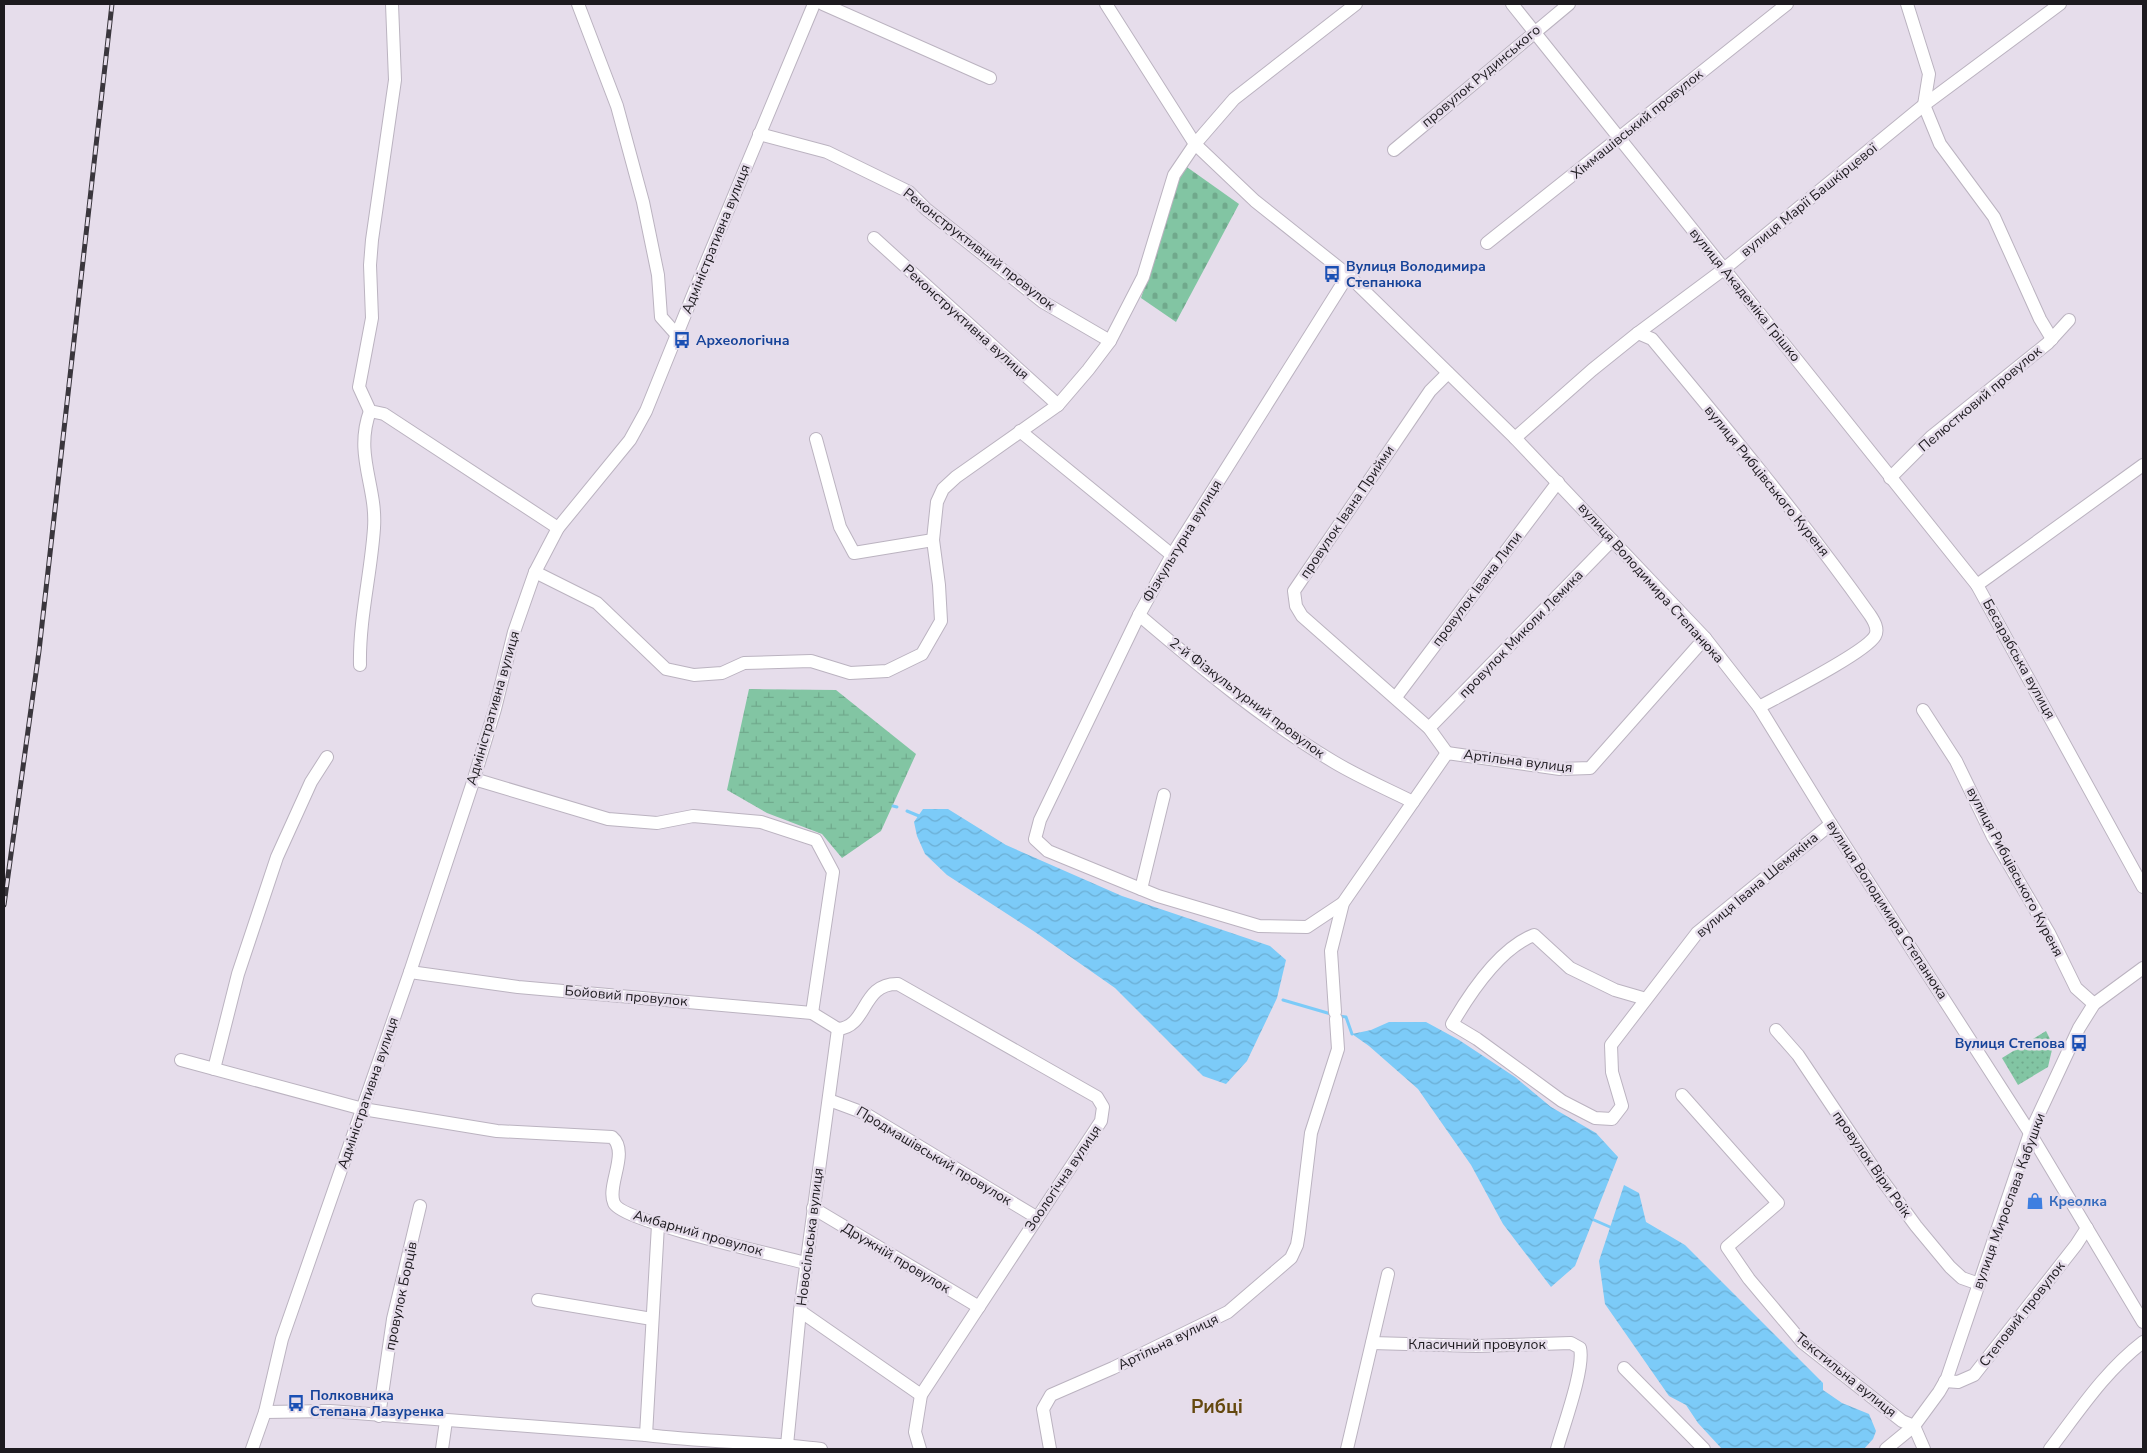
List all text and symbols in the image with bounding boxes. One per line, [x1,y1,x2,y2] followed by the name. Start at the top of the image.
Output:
[1417,20,1545,132] street label: провулок Рудинського
[1567,64,1707,183] street label: Хіммашівський провулок
[1737,139,1882,261] street label: вулиця Марії Башкірцевої
[677,161,755,317] street label: Адміністративна вулиця
[899,184,1059,315] street label: Реконструктивний провулок
[1685,224,1805,366] street label: вулиця Академіка Грішко
[1346,257,1486,292] place label: Вулиця Володимира Степанюка
[899,260,1033,384] street label: Реконструктивна вулиця
[1322,264,1342,284] bus stop icon: Вулиця Володимира Степанюка
[672,330,692,350] bus stop icon: Археологічна
[696,331,790,350] place label: Археологічна
[1915,341,2046,456] street label: Пелюстковий провулок
[1700,401,1834,561] street label: вулиця Рибцівського Куреня
[1295,442,1399,582] street label: провулок Івана Прийми
[1138,476,1226,606] street label: Фізкультурна вулиця
[1574,499,1728,667] street label: вулиця Володимира Степанюка
[1428,528,1526,650] street label: провулок Івана Липи
[1455,566,1587,702] street label: провулок Миколи Лемика
[1978,596,2060,722] street label: Бесарабська вулиця
[462,629,524,787] street label: Адміністративна вулиця
[1165,633,1329,763] street label: 2-й Фізкультурний провулок
[1462,745,1574,777] street label: Артільна вулиця
[1962,784,2068,960] street label: вулиця Рибцівського Куреня
[1822,817,1952,1003] street label: вулиця Володимира Степанюка
[1692,828,1822,942] street label: вулиця Івана Шемякіна
[564,981,689,1011] street label: Бойовий провулок
[333,1014,403,1172] street label: Адміністративна вулиця
[2069,1033,2089,1053] bus stop icon: Вулиця Степова
[1955,1034,2065,1053] place label: Вулиця Степова
[853,1102,1016,1210] street label: Продмашівський провулок
[1828,1107,1916,1222] street label: провулок Віри Роїк
[1968,1110,2050,1292] street label: вулиця Мирослава Кабушки
[1020,1121,1106,1235] street label: Зоологічна вулиця
[792,1167,828,1307] street label: Новосільська вулиця
[2025,1191,2045,1211] shop icon: Креолка
[2049,1192,2107,1211] place label: Креолка
[631,1205,765,1261] street label: Амбарний провулок
[838,1218,954,1298] street label: Дружній провулок
[380,1240,422,1352] street label: провулок Борців
[1975,1257,2070,1371] street label: Степовий провулок
[1115,1309,1221,1375] street label: Артільна вулиця
[1791,1328,1901,1422] street label: Текстильна вулиця
[1408,1335,1546,1354] street label: Класичний провулок
[310,1386,444,1421] place label: Полковника Степана Лазуренка
[286,1393,306,1413] bus stop icon: Полковника Степана Лазуренка
[1191,1394,1243,1420] district label: Рибці

